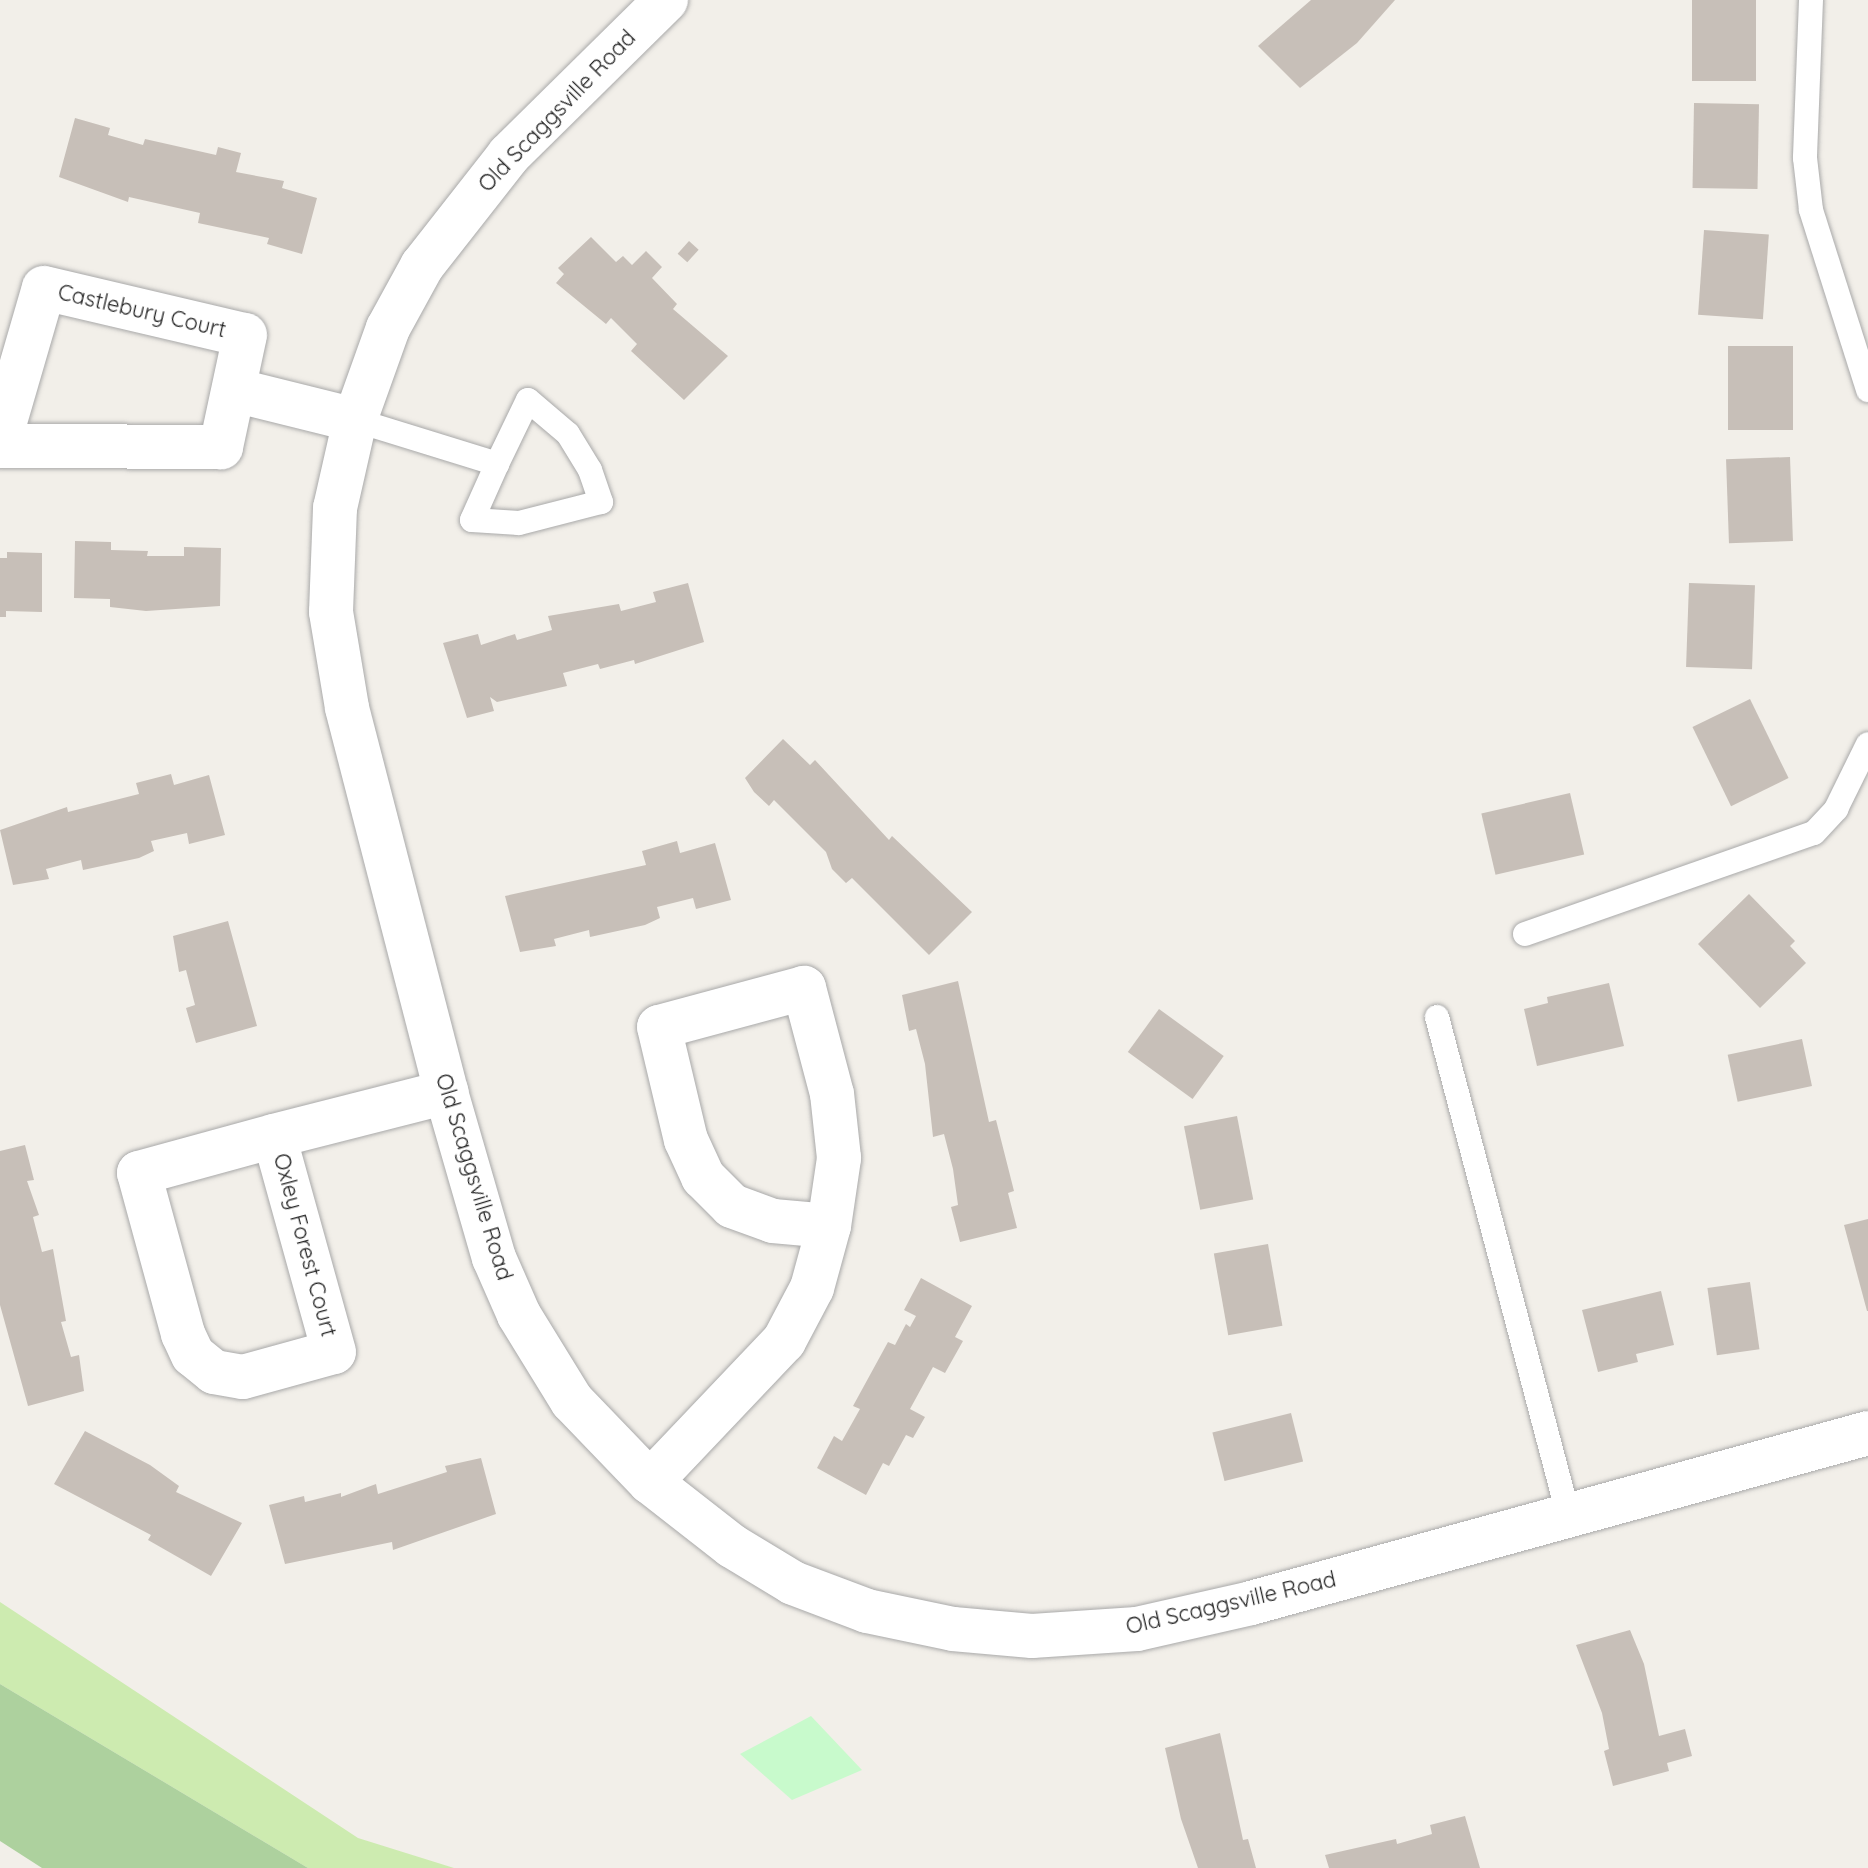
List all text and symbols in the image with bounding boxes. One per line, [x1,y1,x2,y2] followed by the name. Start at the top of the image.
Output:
[473,25,641,197] street label: Old Scaggsville Road
[55,279,229,343] street label: Castlebury Court
[430,1070,518,1284] street label: Old Scaggsville Road
[268,1150,342,1340] street label: Oxley Forest Court
[1123,1566,1339,1640] street label: Old Scaggsville Road

